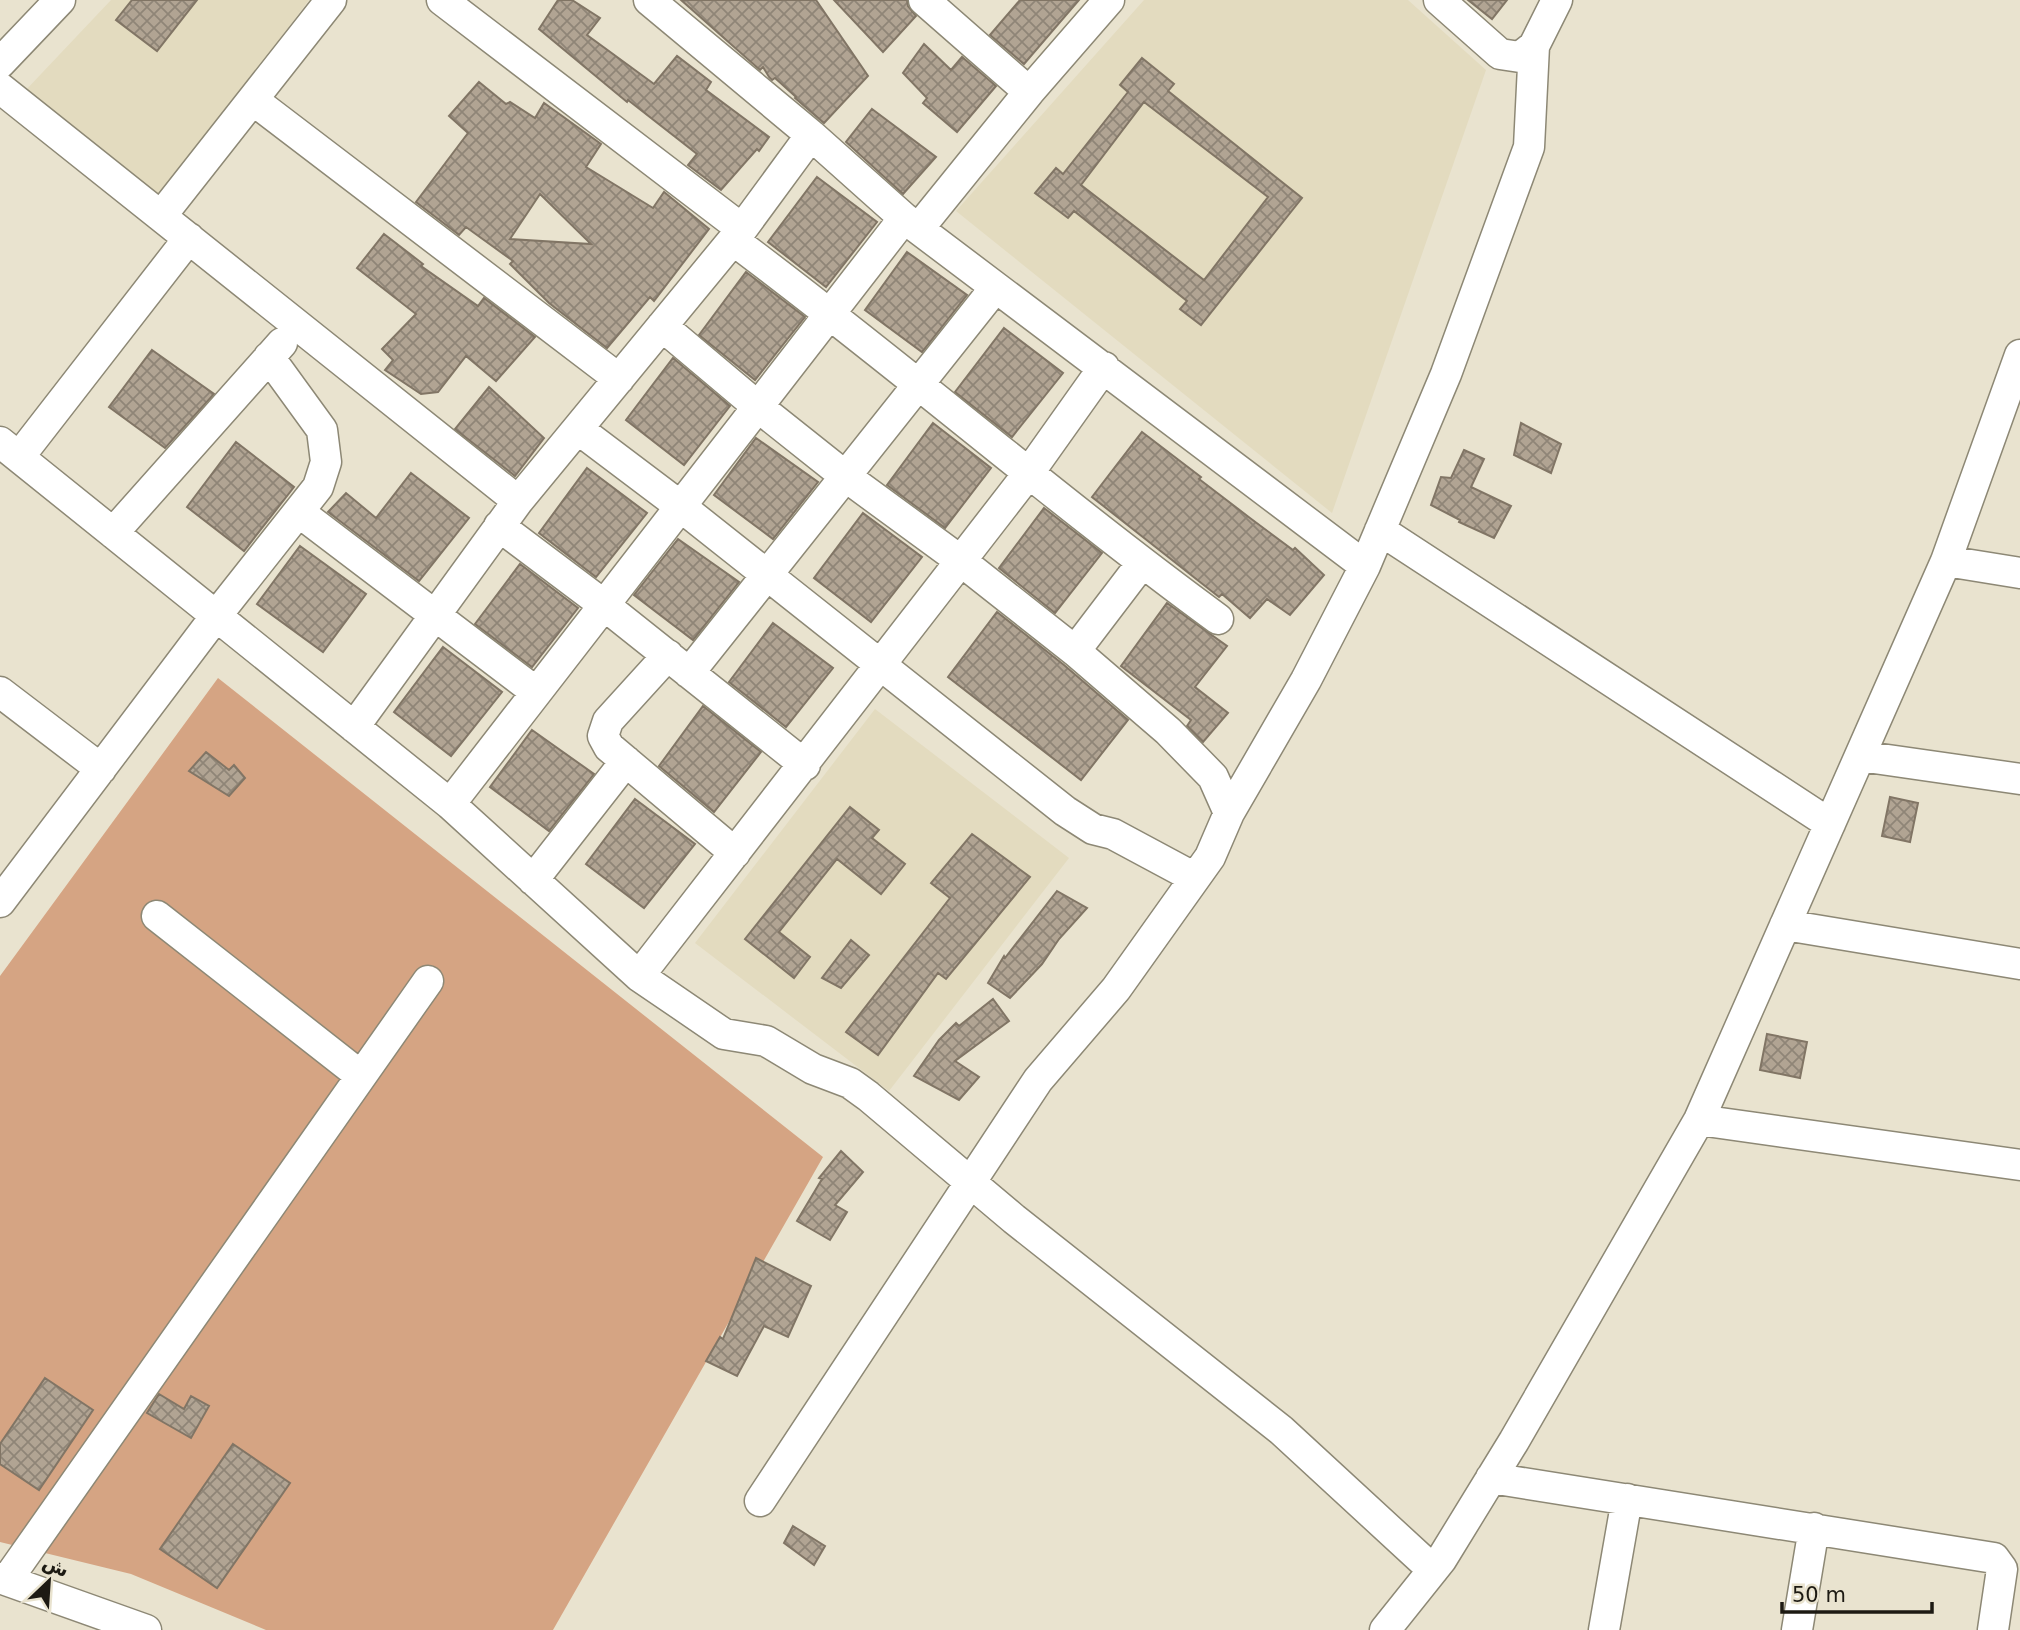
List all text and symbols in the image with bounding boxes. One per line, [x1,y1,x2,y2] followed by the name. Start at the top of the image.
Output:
[14,1546,84,1616] north arrow
[39,1550,73,1582] text: ش
[1782,1570,1932,1614] scale bar
[1792,1583,1846,1607] text: 50 m

